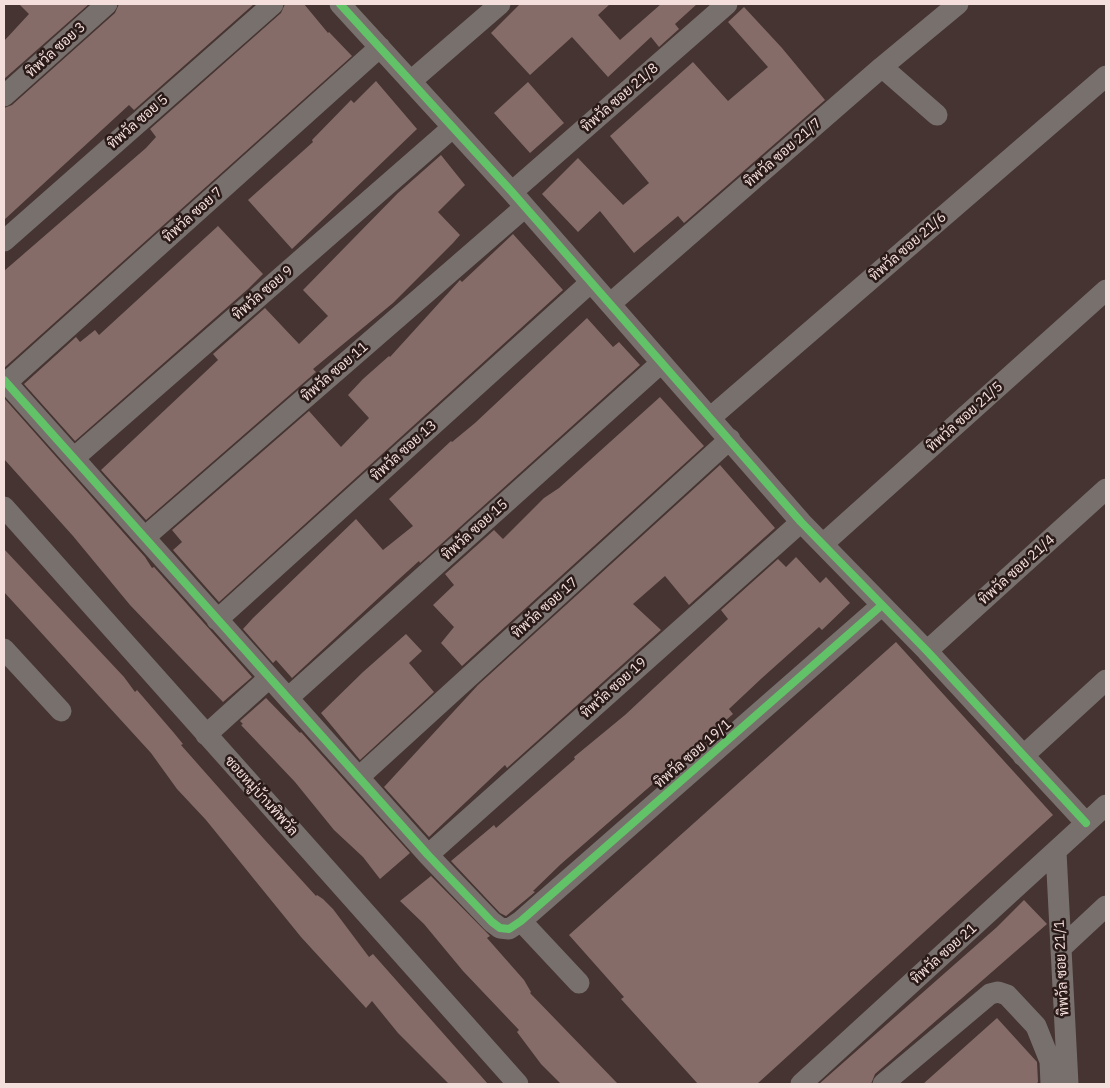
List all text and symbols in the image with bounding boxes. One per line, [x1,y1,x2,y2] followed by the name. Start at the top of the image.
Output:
[23,19,89,81] street label: ทิพวัล ซอย 3
[578,60,662,136] street label: ทิพวัล ซอย 21/8
[104,91,172,153] street label: ทิพวัล ซอย 5
[741,115,825,191] street label: ทิพวัล ซอย 21/7
[160,184,226,246] street label: ทิพวัล ซอย 7
[866,209,950,285] street label: ทิพวัล ซอย 21/6
[229,262,297,324] street label: ทิพวัล ซอย 9
[298,338,372,406] street label: ทิพวัล ซอย 11
[923,378,1007,456] street label: ทิพวัล ซอย 21/5
[368,417,440,485] street label: ทิพวัล ซอย 13
[439,496,511,564] street label: ทิพวัล ซอย 15
[975,531,1059,609] street label: ทิพวัล ซอย 21/4
[509,574,581,642] street label: ทิพวัล ซอย 17
[578,654,650,722] street label: ทิพวัล ซอย 19
[651,716,735,792] street label: ทิพวัล ซอย 19/1
[221,753,301,839] street label: ซอยหมู่บ้านทิพวัล
[1051,919,1073,1017] street label: ทิพวัล ซอย 21/1
[908,920,980,988] street label: ทิพวัล ซอย 21

